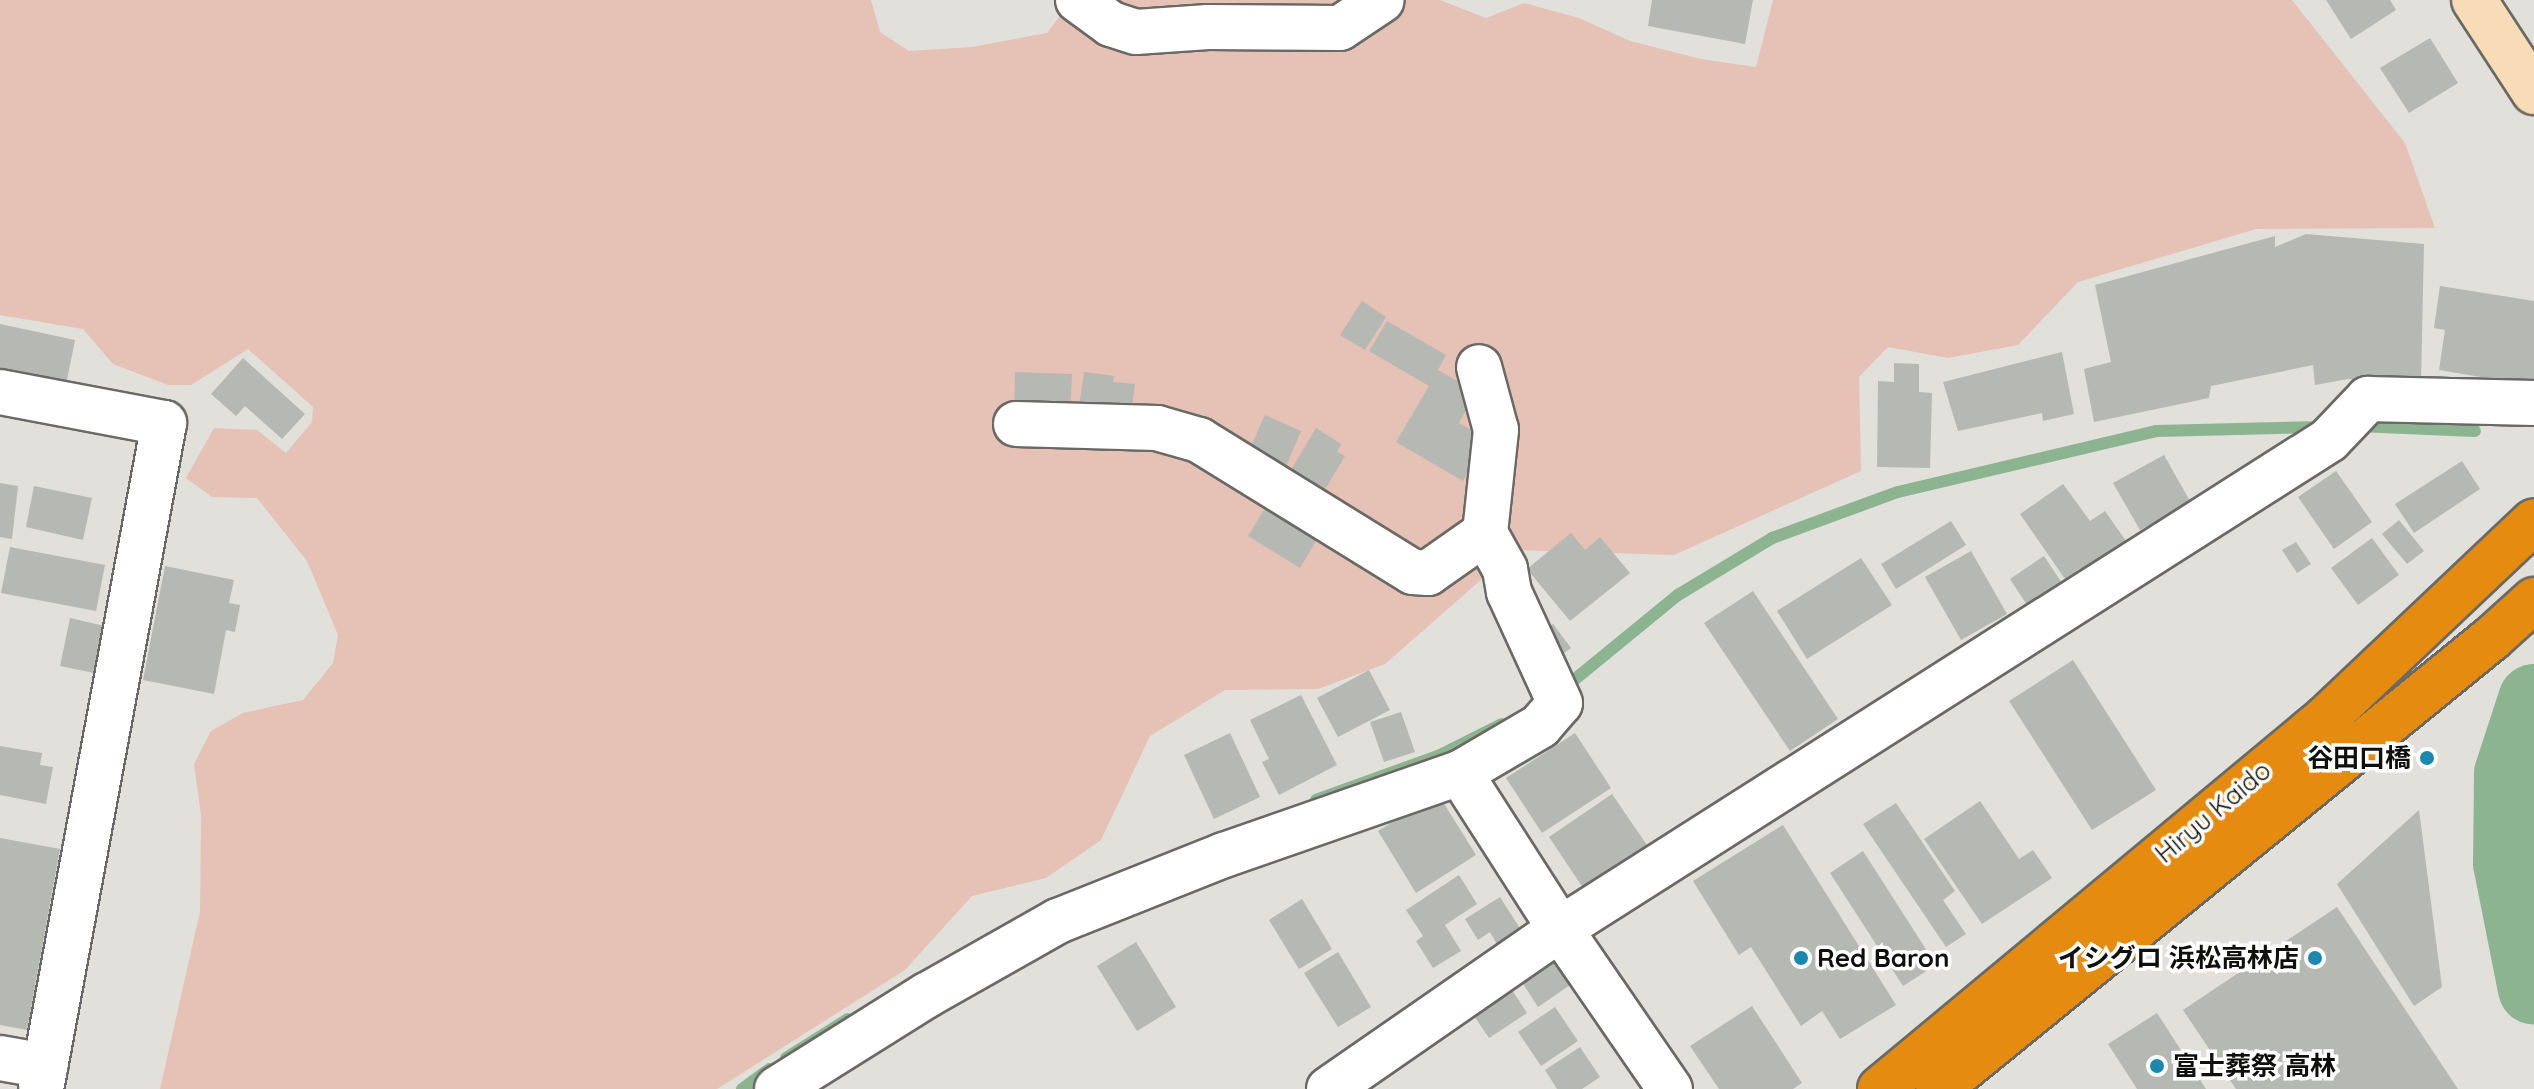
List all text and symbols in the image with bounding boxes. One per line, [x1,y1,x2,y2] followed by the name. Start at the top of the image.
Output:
[2307,742,2411,774] place label: 谷田口橋
[2418,749,2436,767] marker: 谷田口橋
[2149,755,2277,869] street label: Hiryu Kaido
[1817,942,1949,974] place label: Red Baron
[2058,942,2299,974] place label: イシグロ 浜松高林店
[1792,949,1810,967] marker: Red Baron
[2306,949,2324,967] marker: イシグロ 浜松高林店
[2173,1050,2336,1082] place label: 富士葬祭 高林
[2148,1057,2166,1075] marker: 富士葬祭 高林

